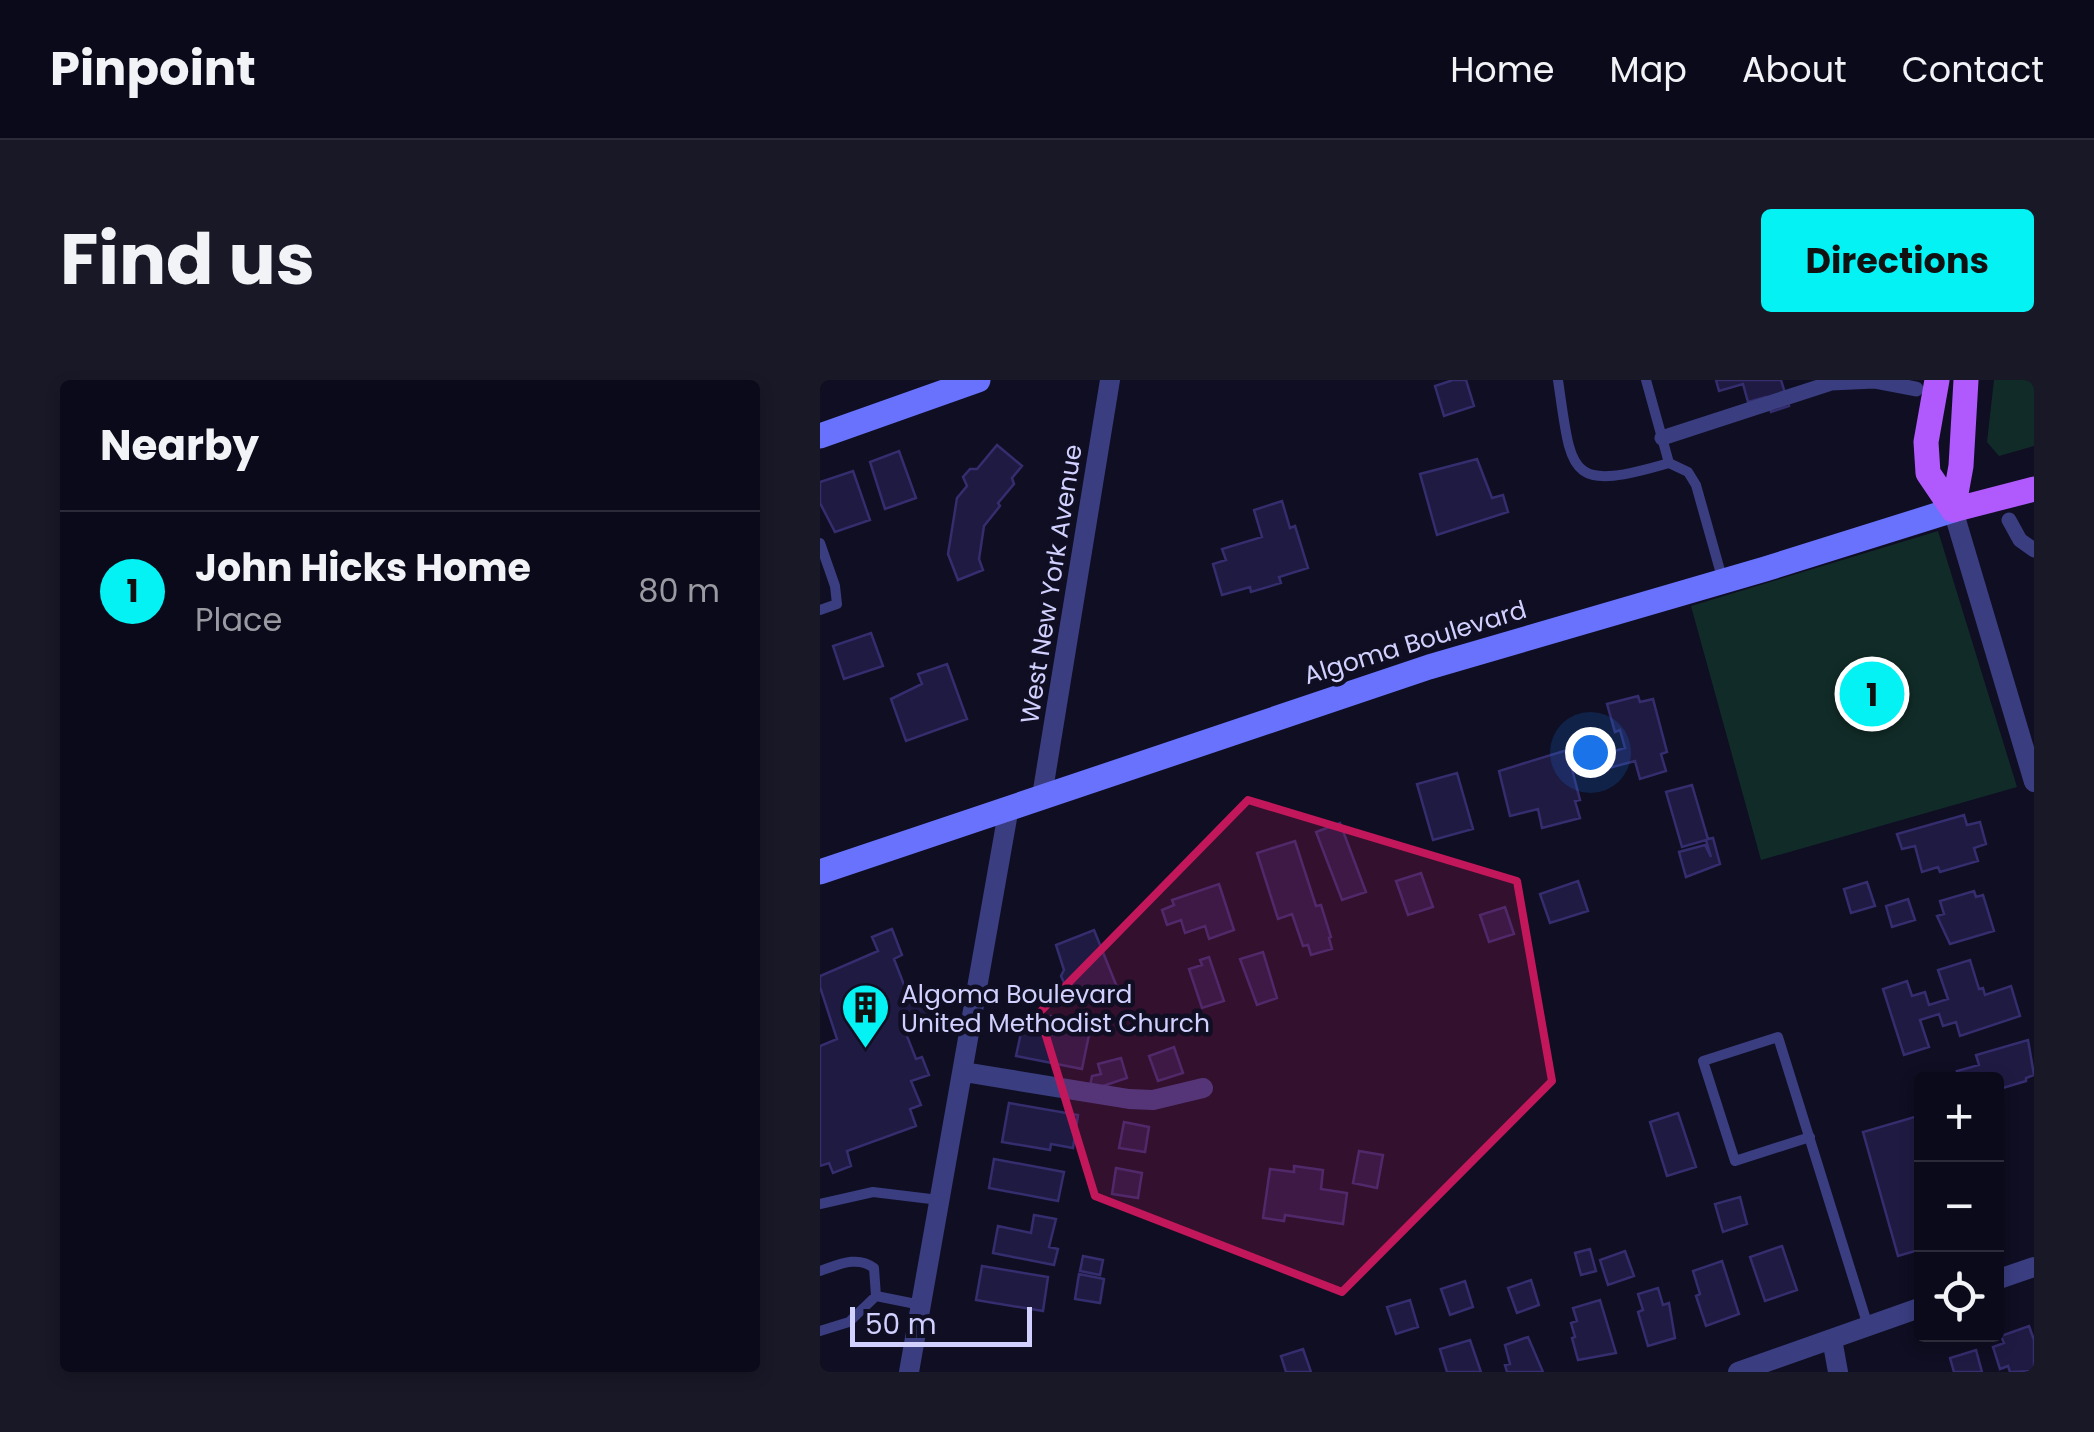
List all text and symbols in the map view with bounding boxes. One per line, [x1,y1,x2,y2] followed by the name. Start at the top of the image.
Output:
[50,35,256,102] text: Pinpoint
[1450,45,1555,94] text: Home
[1610,45,1687,94] text: Map
[1742,45,1847,94] text: About
[1902,45,2044,94] text: Contact
[1761,209,2034,312] button: Directions
[60,210,315,309] text: Find us
[100,416,259,475] text: Nearby
[1012,442,1091,726] street label: West New York Avenue
[195,541,531,594] text: John Hicks Home
[126,568,139,613] text: 1
[638,568,720,613] text: 80 m
[1299,592,1531,693] street label: Algoma Boulevard
[195,597,282,642] text: Place
[1840,656,1904,732] pin: 1
[1565,727,1616,778] your location
[901,977,1210,1041] place label: Algoma Boulevard United Methodist Church
[840,982,892,1050] building icon: Algoma Boulevard United Methodist Church
[1914,1072,2004,1342] map controls
[1914,1072,2004,1162] button: +
[1914,1162,2004,1252] button: −
[1914,1252,2004,1342] button: locate
[850,1302,1032,1346] scale bar
[865,1305,936,1344] text: 50 m

